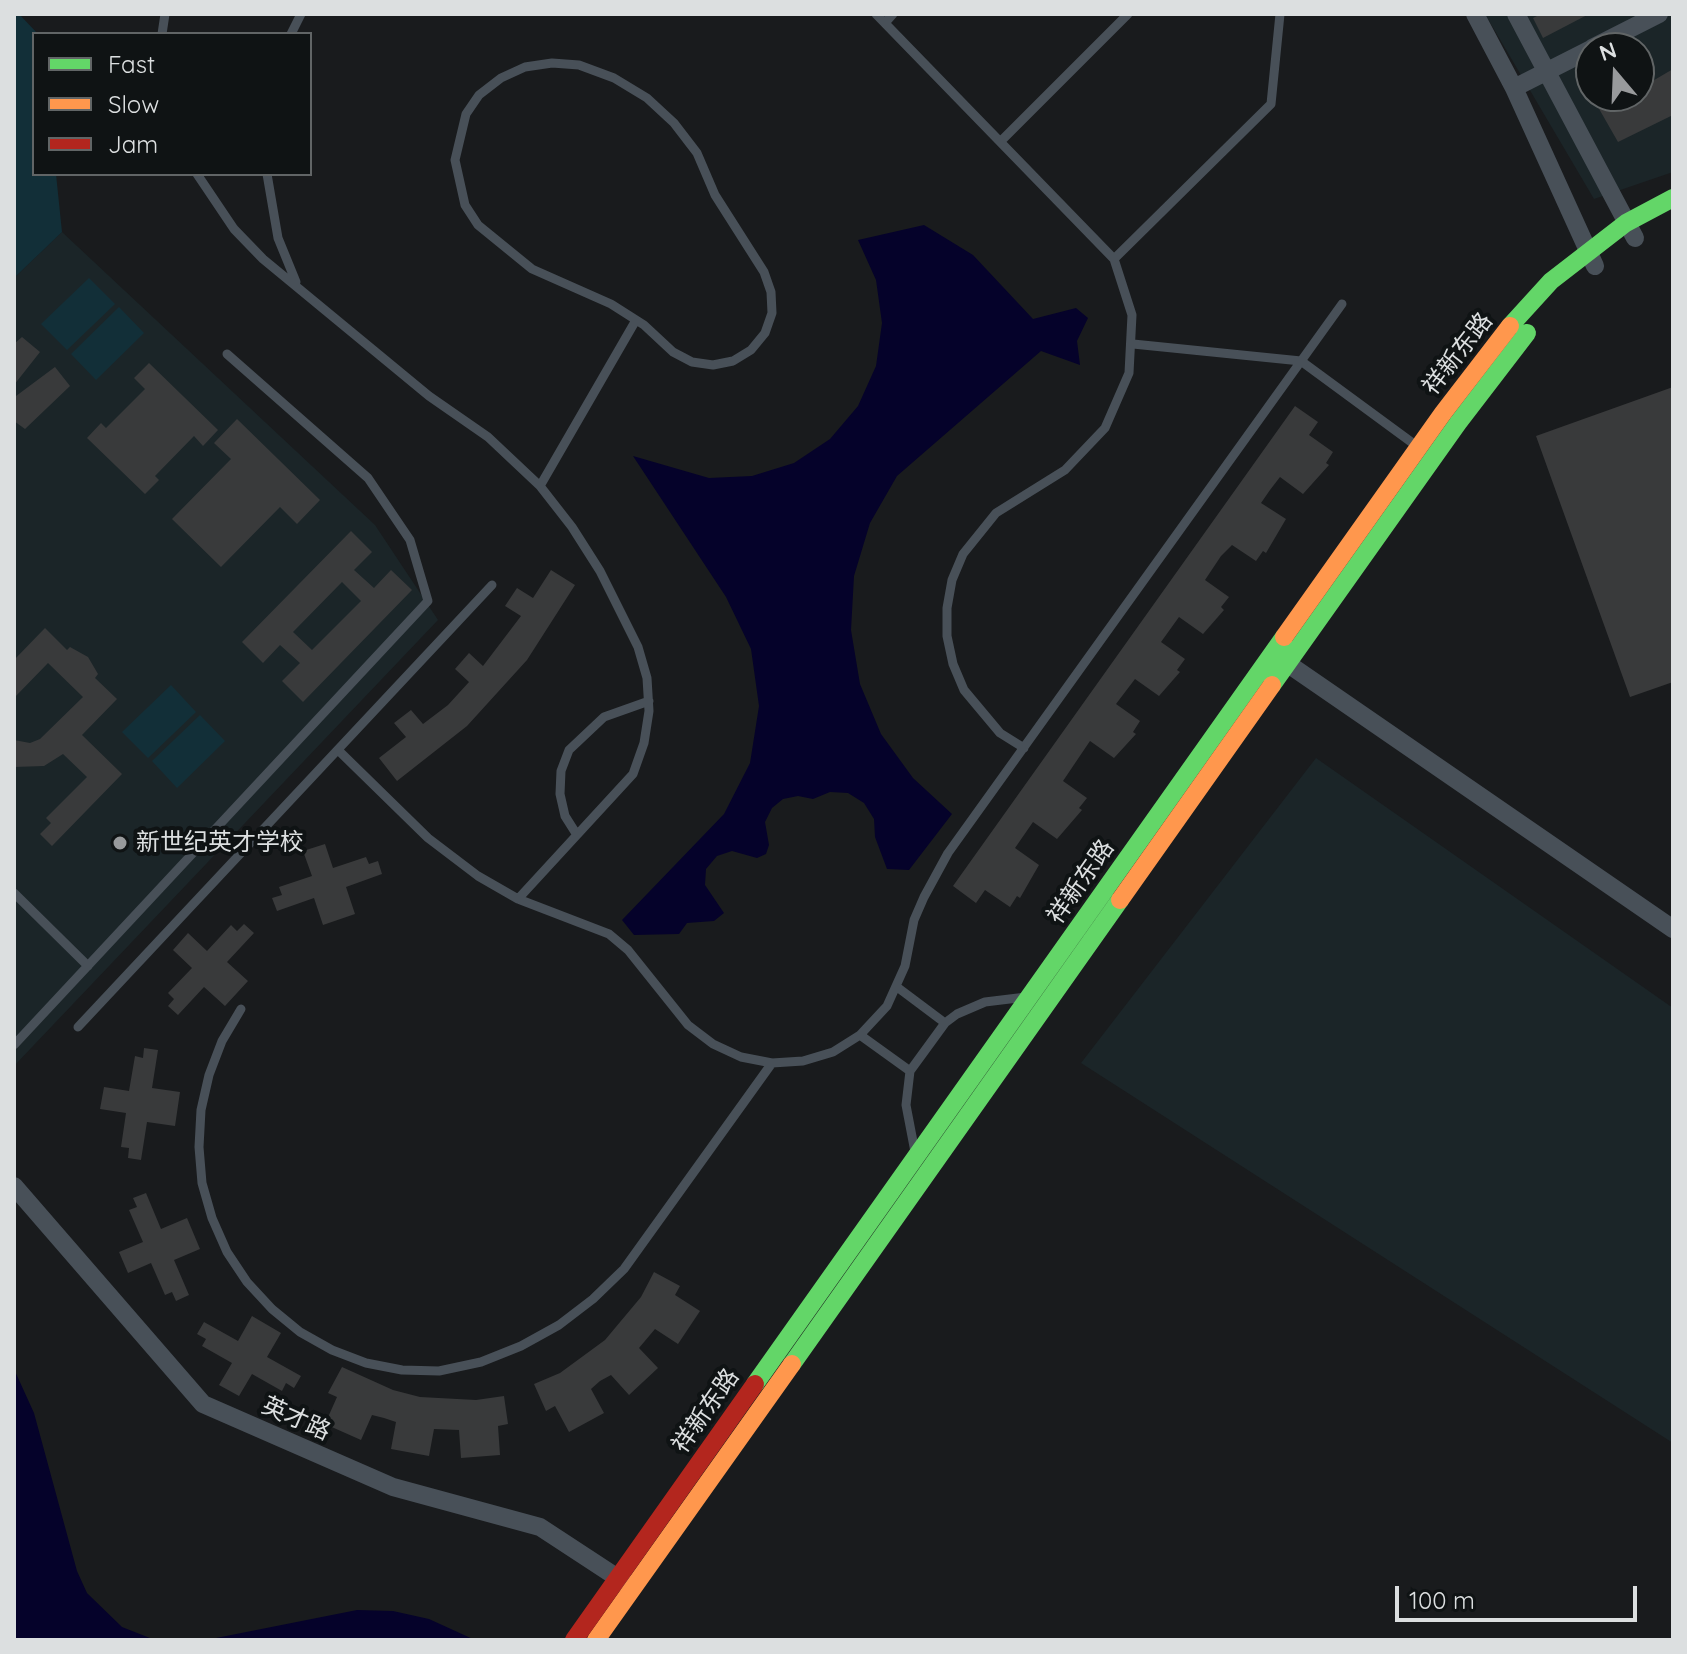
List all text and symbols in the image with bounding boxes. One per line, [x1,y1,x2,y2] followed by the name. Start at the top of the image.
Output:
[32,32,312,176] legend
[1575,32,1655,112] north arrow
[1596,35,1620,67] text: N
[108,49,155,79] text: Fast
[108,89,159,119] text: Slow
[108,129,158,159] text: Jam
[1417,307,1499,401] street label: 祥新东路
[136,829,304,857] place label: 新世纪英才学校
[111,834,129,852] marker: 新世纪英才学校
[1042,834,1120,930] street label: 祥新东路
[667,1363,745,1459] street label: 祥新东路
[257,1391,335,1447] street label: 英才路
[1399,1570,1641,1620] scale bar
[1409,1585,1475,1615] text: 100 m

